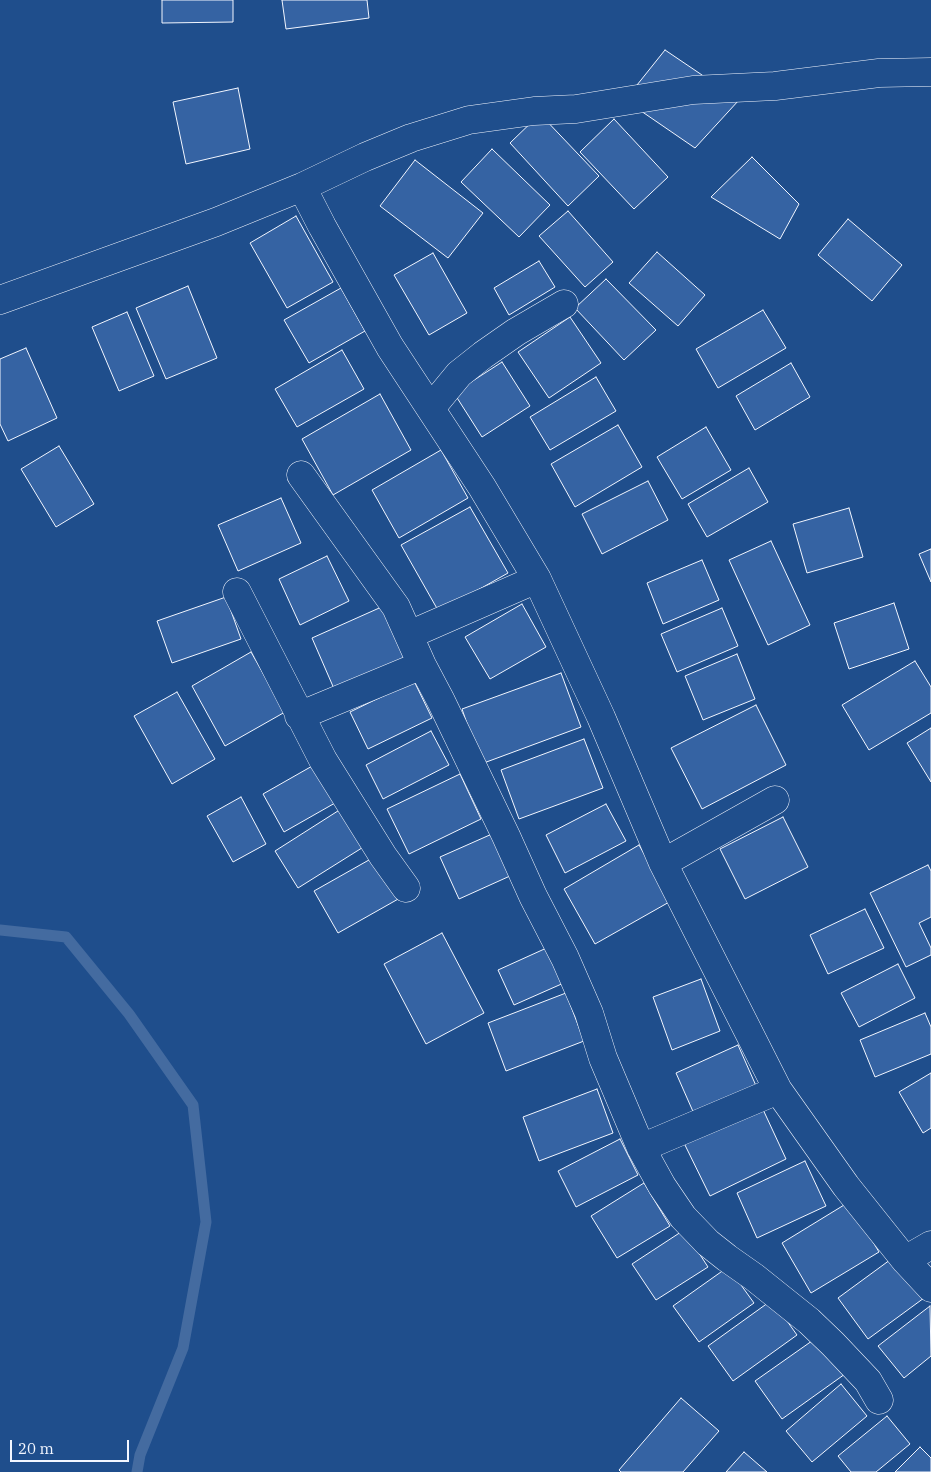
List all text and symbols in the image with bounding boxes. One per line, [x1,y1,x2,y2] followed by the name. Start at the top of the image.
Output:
[12,1430,131,1462] scale bar
[18,1439,54,1458] text: 20 m

